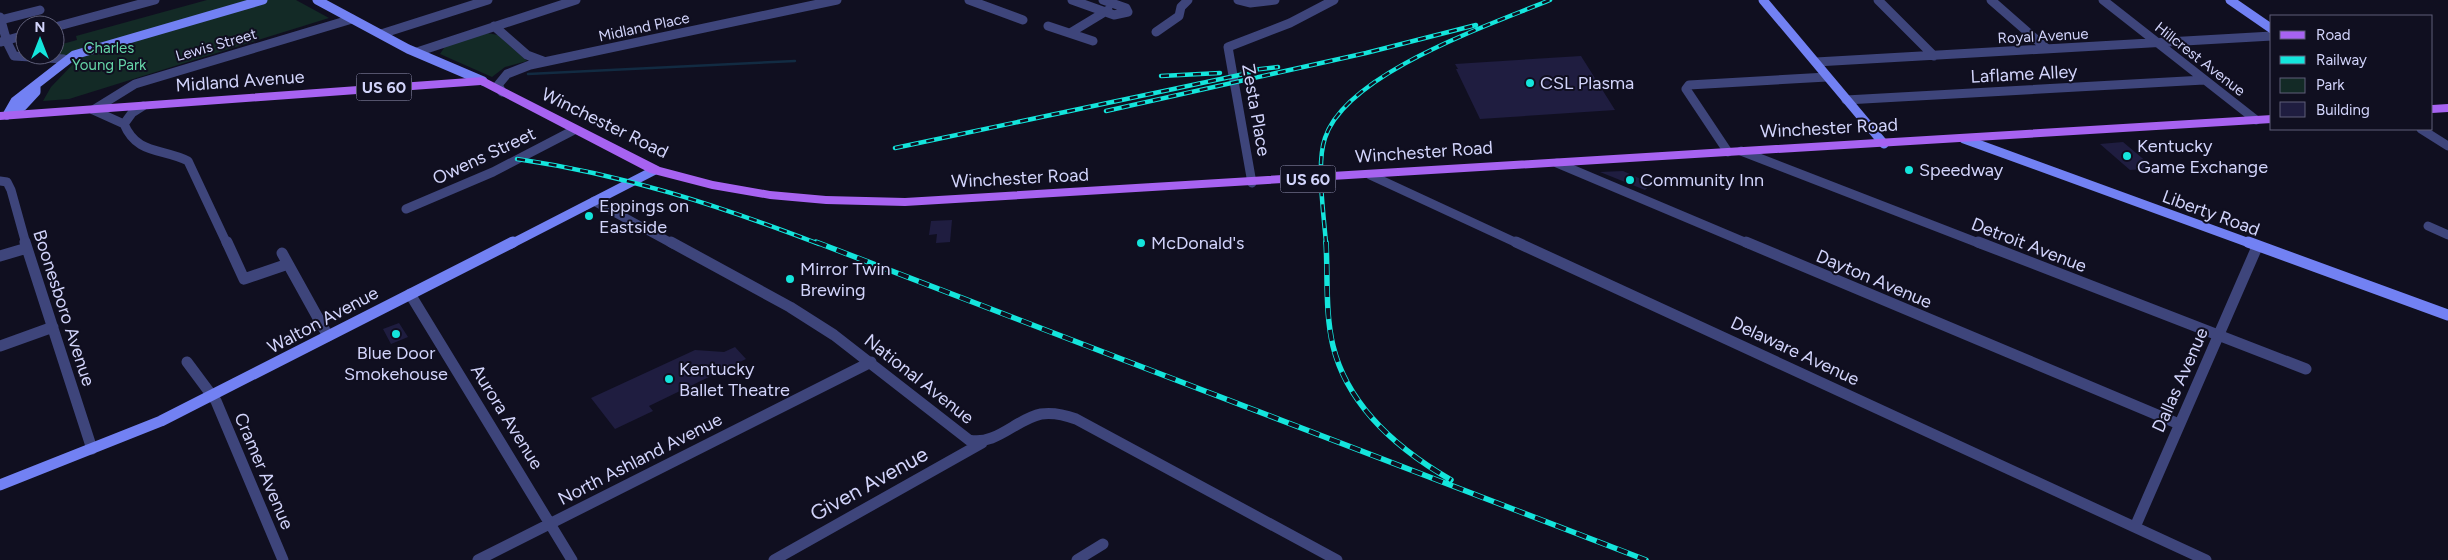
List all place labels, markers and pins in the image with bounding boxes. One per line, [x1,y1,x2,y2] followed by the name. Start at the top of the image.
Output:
[1540,72,1634,94] place label: CSL Plasma
[1524,77,1536,89] marker: CSL Plasma
[2137,135,2268,178] place label: Kentucky Game Exchange
[2121,150,2133,162] marker: Kentucky Game Exchange
[1919,159,2004,181] place label: Speedway
[1903,164,1915,176] marker: Speedway
[1640,169,1764,191] place label: Community Inn
[1624,174,1636,186] marker: Community Inn
[599,195,689,238] place label: Eppings on Eastside
[583,210,595,222] marker: Eppings on Eastside
[1151,232,1245,254] place label: McDonald's
[1135,237,1147,249] marker: McDonald's
[800,258,891,301] place label: Mirror Twin Brewing
[784,273,796,285] marker: Mirror Twin Brewing
[390,328,402,340] marker: Blue Door Smokehouse
[344,342,448,385] place label: Blue Door Smokehouse
[679,358,790,401] place label: Kentucky Ballet Theatre
[663,373,675,385] marker: Kentucky Ballet Theatre

